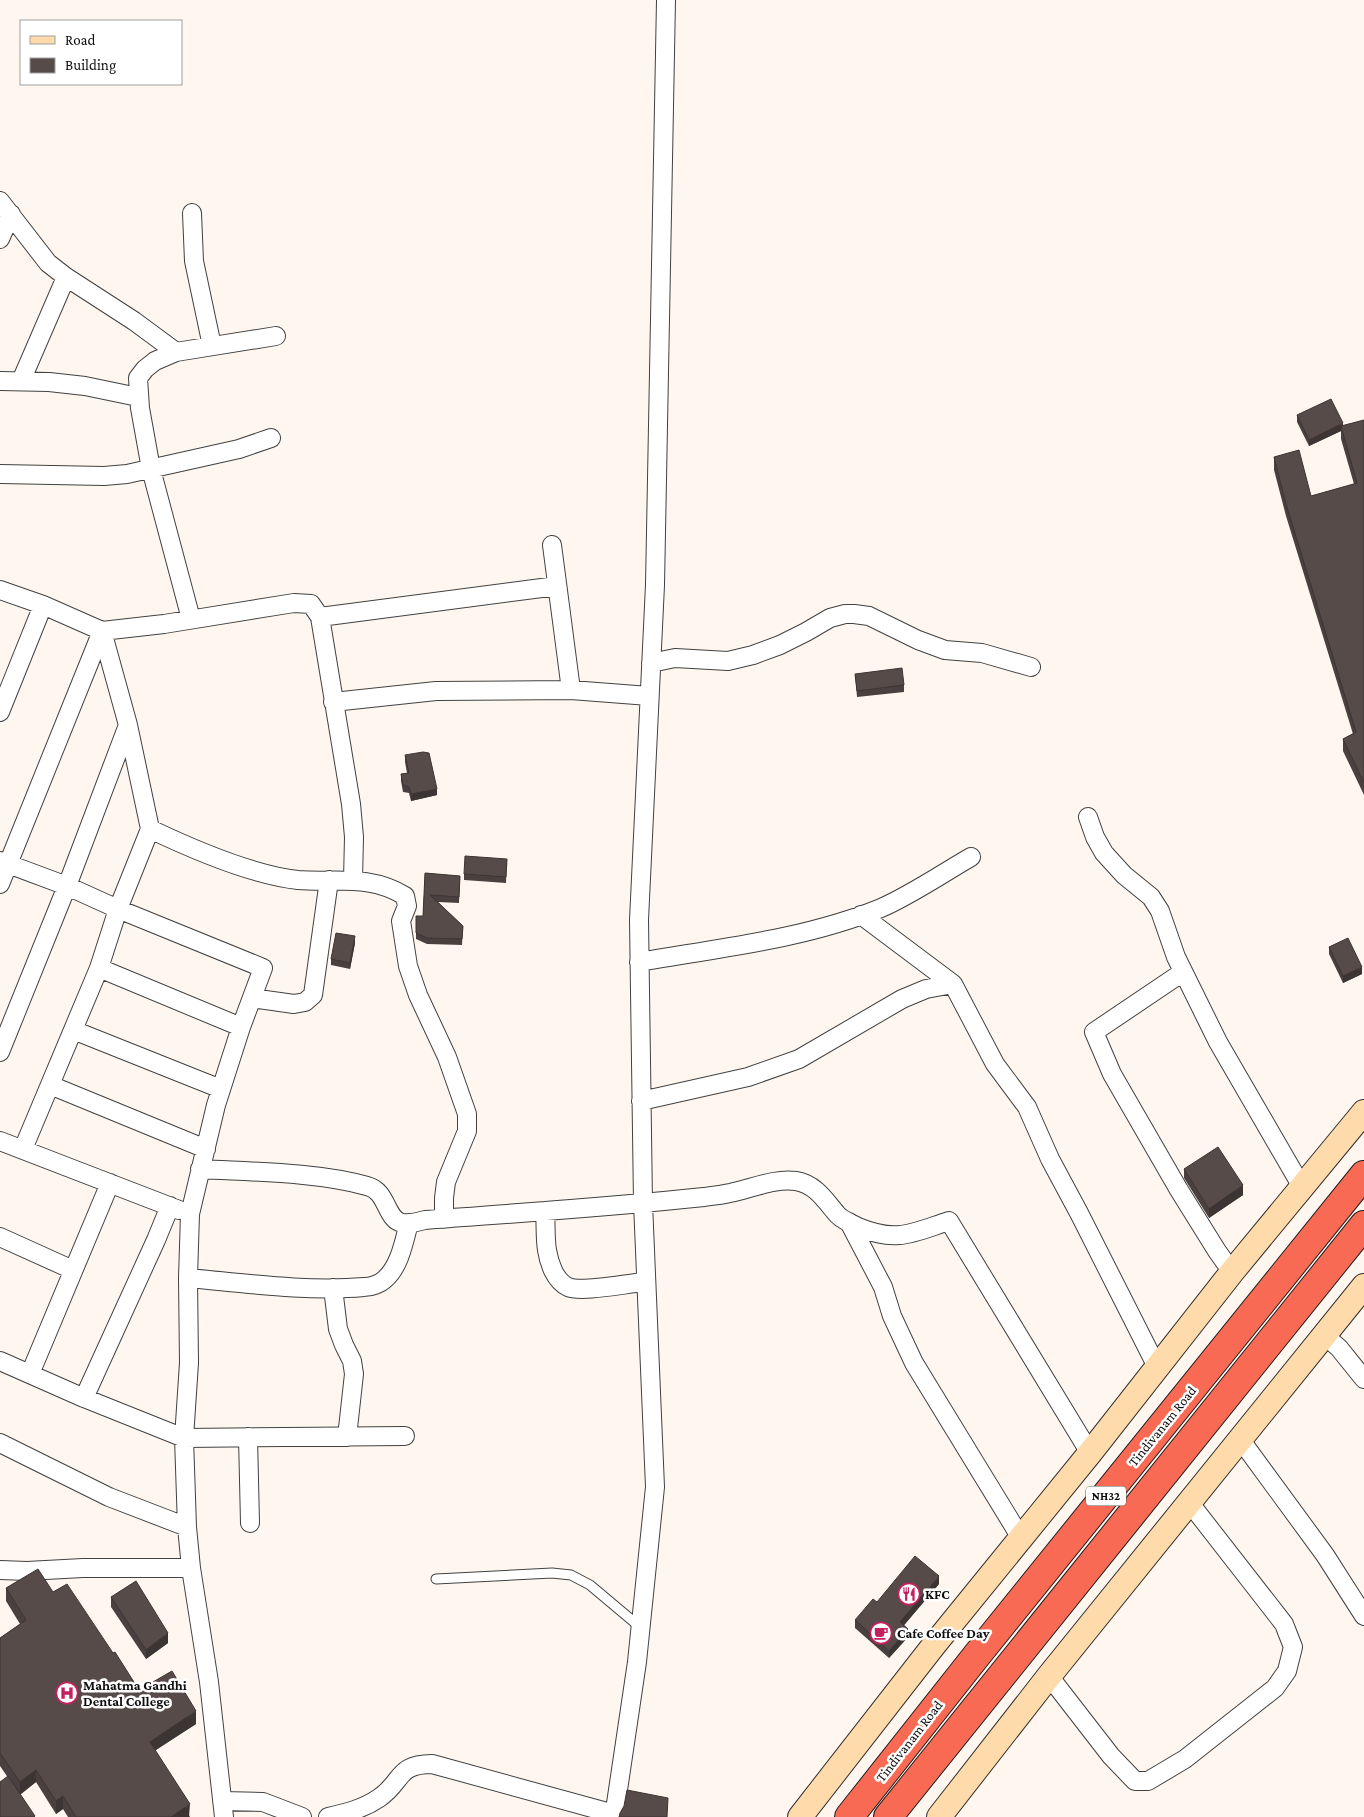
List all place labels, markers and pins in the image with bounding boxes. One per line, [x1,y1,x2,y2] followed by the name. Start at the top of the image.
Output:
[897,1582,921,1606] restaurant icon: KFC
[925,1586,950,1602] place label: KFC
[869,1621,893,1645] cafe icon: Cafe Coffee Day
[897,1625,990,1641] place label: Cafe Coffee Day
[83,1677,187,1709] place label: Mahatma Gandhi Dental College
[55,1681,79,1705] hospital icon: Mahatma Gandhi Dental College

